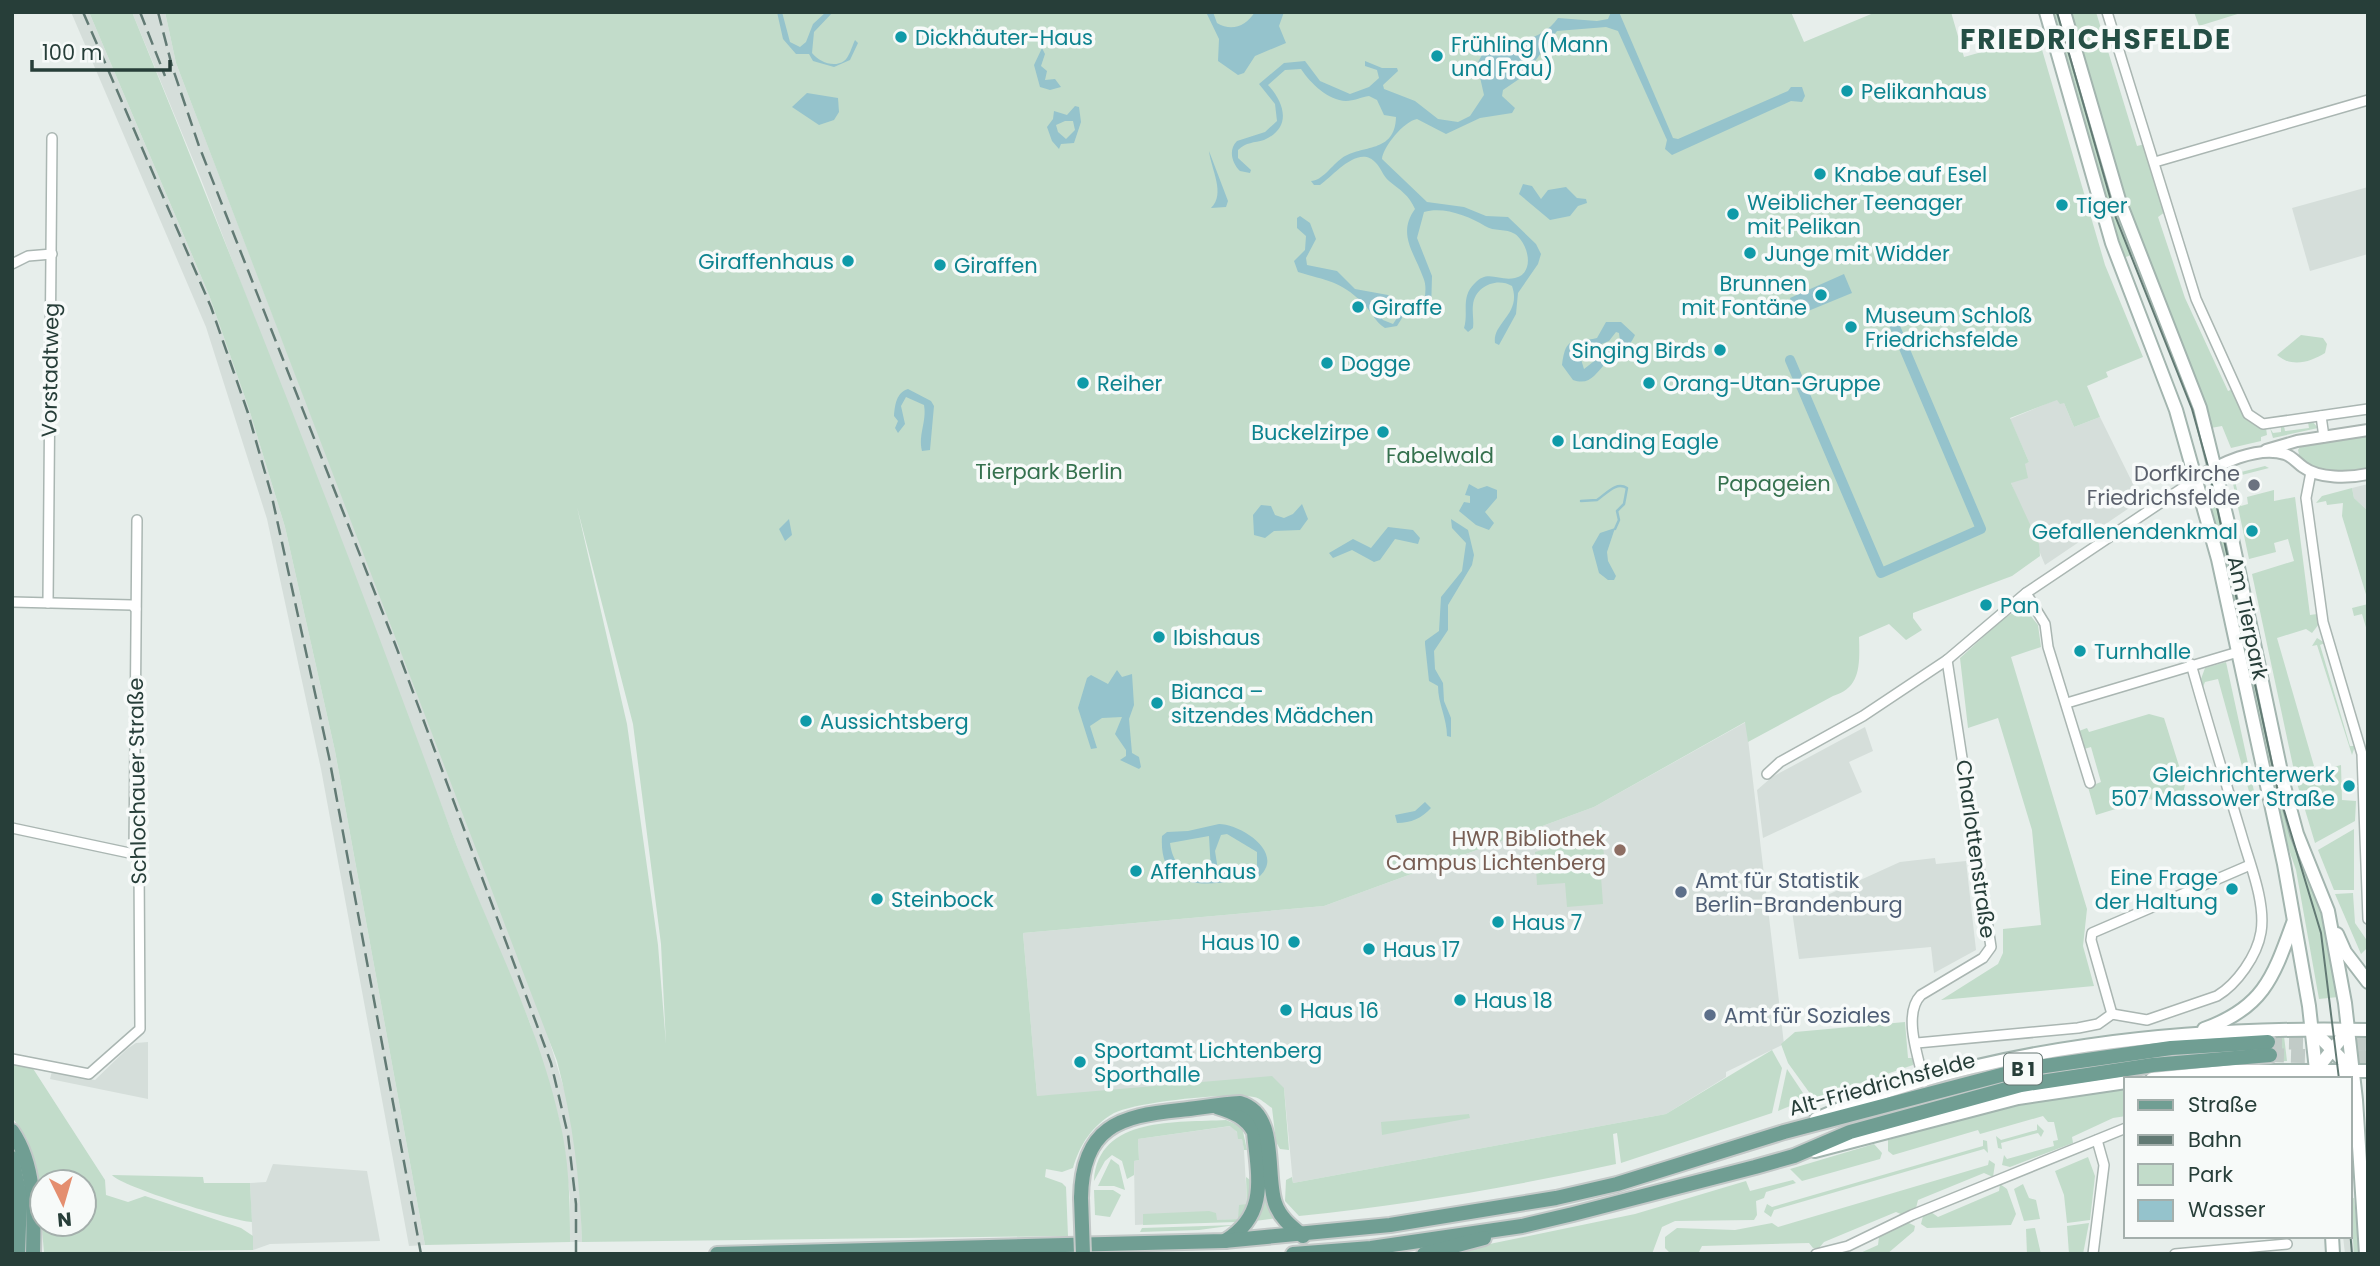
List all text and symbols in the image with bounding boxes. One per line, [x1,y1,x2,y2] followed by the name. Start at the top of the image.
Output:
[1960,20,2232,59] district label: FRIEDRICHSFELDE
[915,23,1093,52] place label: Dickhäuter-Haus
[32,28,170,72] scale bar
[893,29,909,45] marker: Dickhäuter-Haus
[1451,30,1609,83] place label: Frühling (Mann und Frau)
[42,38,102,67] text: 100 m
[1429,48,1445,64] marker: Frühling (Mann und Frau)
[1861,77,1987,106] place label: Pelikanhaus
[1839,83,1855,99] marker: Pelikanhaus
[1834,160,1987,189] place label: Knabe auf Esel
[1812,166,1828,182] marker: Knabe auf Esel
[1747,188,1963,241] place label: Weiblicher Teenager mit Pelikan
[2076,191,2128,220] place label: Tiger
[2054,197,2070,213] marker: Tiger
[1725,206,1741,222] marker: Weiblicher Teenager mit Pelikan
[1764,239,1950,268] place label: Junge mit Widder
[1742,245,1758,261] marker: Junge mit Widder
[698,247,834,276] place label: Giraffenhaus
[954,251,1038,280] place label: Giraffen
[840,253,856,269] marker: Giraffenhaus
[932,257,948,273] marker: Giraffen
[1681,269,1807,322] place label: Brunnen mit Fontäne
[1813,287,1829,303] marker: Brunnen mit Fontäne
[1372,293,1442,322] place label: Giraffe
[1350,299,1366,315] marker: Giraffe
[1865,301,2033,354] place label: Museum Schloß Friedrichsfelde
[34,302,66,438] street label: Vorstadtweg
[1843,319,1859,335] marker: Museum Schloß Friedrichsfelde
[1571,336,1706,365] place label: Singing Birds
[1712,342,1728,358] marker: Singing Birds
[1341,349,1411,378] place label: Dogge
[1319,355,1335,371] marker: Dogge
[1097,369,1162,398] place label: Reiher
[1663,369,1881,398] place label: Orang-Utan-Gruppe
[1075,375,1091,391] marker: Reiher
[1641,375,1657,391] marker: Orang-Utan-Gruppe
[1251,418,1369,447] place label: Buckelzirpe
[1375,424,1391,440] marker: Buckelzirpe
[1572,427,1719,456] place label: Landing Eagle
[1550,433,1566,449] marker: Landing Eagle
[1386,441,1494,470] park label: Fabelwald
[975,457,1123,486] park label: Tierpark Berlin
[2087,459,2240,512] place label: Dorfkirche Friedrichsfelde
[1717,469,1831,498] park label: Papageien
[2246,477,2262,493] marker: Dorfkirche Friedrichsfelde
[2032,517,2238,546] place label: Gefallenendenkmal
[2244,523,2260,539] marker: Gefallenendenkmal
[2221,553,2275,683] street label: Am Tierpark
[2000,591,2040,620] place label: Pan
[1978,597,1994,613] marker: Pan
[1173,623,1261,652] place label: Ibishaus
[1151,629,1167,645] marker: Ibishaus
[2094,637,2191,666] place label: Turnhalle
[2072,643,2088,659] marker: Turnhalle
[121,677,153,885] street label: Schlochauer Straße
[1171,677,1374,730] place label: Bianca – sitzendes Mädchen
[1149,695,1165,711] marker: Bianca – sitzendes Mädchen
[820,707,969,736] place label: Aussichtsberg
[798,713,814,729] marker: Aussichtsberg
[1949,758,2003,940] street label: Charlottenstraße
[2111,760,2335,813] place label: Gleichrichterwerk 507 Massower Straße
[2341,778,2357,794] marker: Gleichrichterwerk 507 Massower Straße
[1386,824,1606,877] place label: HWR Bibliothek Campus Lichtenberg
[1612,842,1628,858] marker: HWR Bibliothek Campus Lichtenberg
[1150,857,1256,886] place label: Affenhaus
[1128,863,1144,879] marker: Affenhaus
[2095,863,2218,916] place label: Eine Frage der Haltung
[1695,866,1903,919] place label: Amt für Statistik Berlin-Brandenburg
[2224,881,2240,897] marker: Eine Frage der Haltung
[1673,884,1689,900] marker: Amt für Statistik Berlin-Brandenburg
[891,885,994,914] place label: Steinbock
[869,891,885,907] marker: Steinbock
[1512,908,1582,937] place label: Haus 7
[1490,914,1506,930] marker: Haus 7
[1201,928,1280,957] place label: Haus 10
[1286,934,1302,950] marker: Haus 10
[1383,935,1460,964] place label: Haus 17
[1361,941,1377,957] marker: Haus 17
[1474,986,1553,1015] place label: Haus 18
[1452,992,1468,1008] marker: Haus 18
[1300,996,1379,1025] place label: Haus 16
[1724,1001,1891,1030] place label: Amt für Soziales
[1278,1002,1294,1018] marker: Haus 16
[1702,1007,1718,1023] marker: Amt für Soziales
[1094,1036,1322,1089] place label: Sportamt Lichtenberg Sporthalle
[1786,1045,1978,1123] street label: Alt-Friedrichsfelde
[1072,1054,1088,1070] marker: Sportamt Lichtenberg Sporthalle
[2004,1054,2042,1084] road number: B 1
[2124,1077,2352,1238] legend
[2188,1090,2257,1119] text: Straße
[2188,1125,2242,1154] text: Bahn
[2188,1160,2233,1189] text: Park
[28,1168,98,1238] north arrow
[2188,1195,2266,1224] text: Wasser
[56,1205,73,1234] text: N

